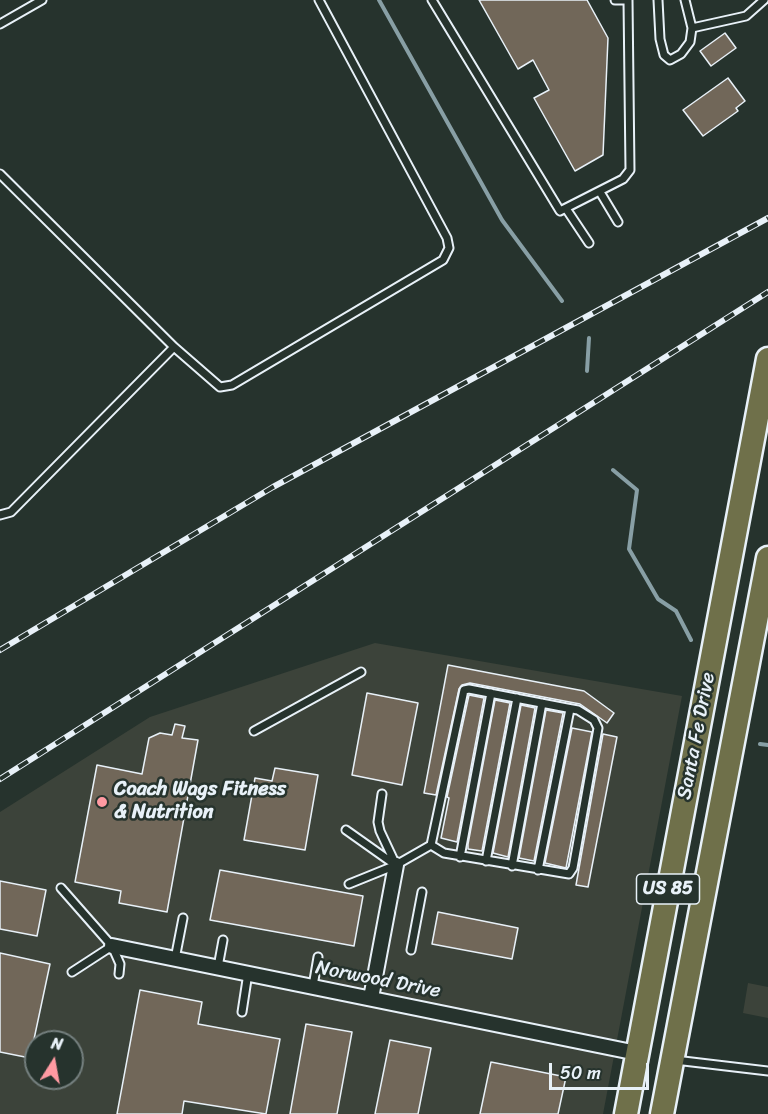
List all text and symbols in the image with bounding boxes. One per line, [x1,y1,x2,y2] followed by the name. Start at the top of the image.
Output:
[673,670,721,802] street label: Santa Fe Drive
[114,778,286,825] place label: Coach Wags Fitness & Nutrition
[95,795,109,809] marker: Coach Wags Fitness & Nutrition
[636,874,700,904] road number: US 85
[313,956,443,1004] street label: Norwood Drive
[49,1029,65,1059] text: N
[24,1030,84,1090] north arrow
[552,1051,652,1089] scale bar
[560,1057,601,1089] text: 50 m

